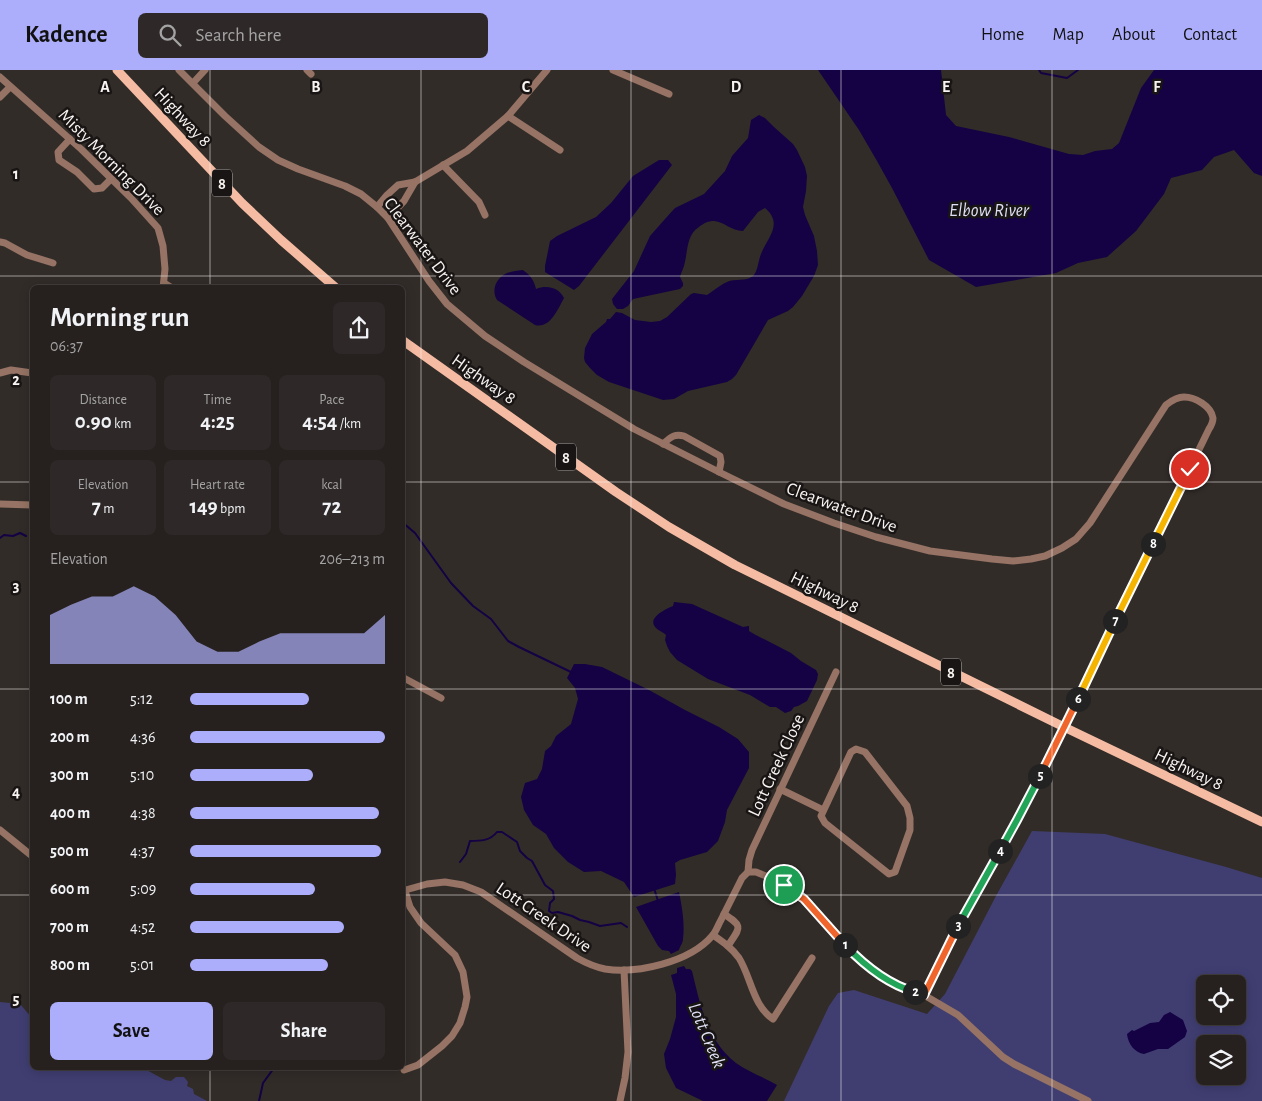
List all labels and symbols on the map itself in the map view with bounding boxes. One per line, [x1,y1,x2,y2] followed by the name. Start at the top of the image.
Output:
[100,79,110,95] text: A
[311,79,321,95] text: B
[522,79,531,95] text: C
[731,79,742,95] text: D
[942,79,950,95] text: E
[1153,79,1161,95] text: F
[151,85,214,151] street label: Highway 8
[55,106,168,219] street label: Misty Morning Drive
[13,166,19,182] text: 1
[212,170,232,196] road number: 8
[380,195,464,299] street label: Clearwater Drive
[949,201,1030,220] water label: Elbow River
[448,351,519,408] street label: Highway 8
[12,372,20,388] text: 2
[556,444,576,471] road number: 8
[1169,448,1211,490] pin
[784,480,899,536] street label: Clearwater Drive
[1140,532,1166,556] pin: 8
[788,569,862,617] street label: Highway 8
[13,578,20,594] text: 3
[1102,608,1128,634] pin: 7
[941,658,961,686] road number: 8
[1066,686,1090,712] pin: 6
[745,711,808,819] street label: Lott Creek Close
[1152,746,1226,794] street label: Highway 8
[1028,764,1052,788] pin: 5
[12,784,20,800] text: 4
[988,838,1012,864] pin: 4
[763,864,805,906] pin
[493,879,594,956] street label: Lott Creek Drive
[946,914,970,938] pin: 3
[832,932,858,958] pin: 1
[902,980,928,1004] pin: 2
[13,991,20,1007] text: 5
[684,1000,729,1071] water label: Lott Creek

